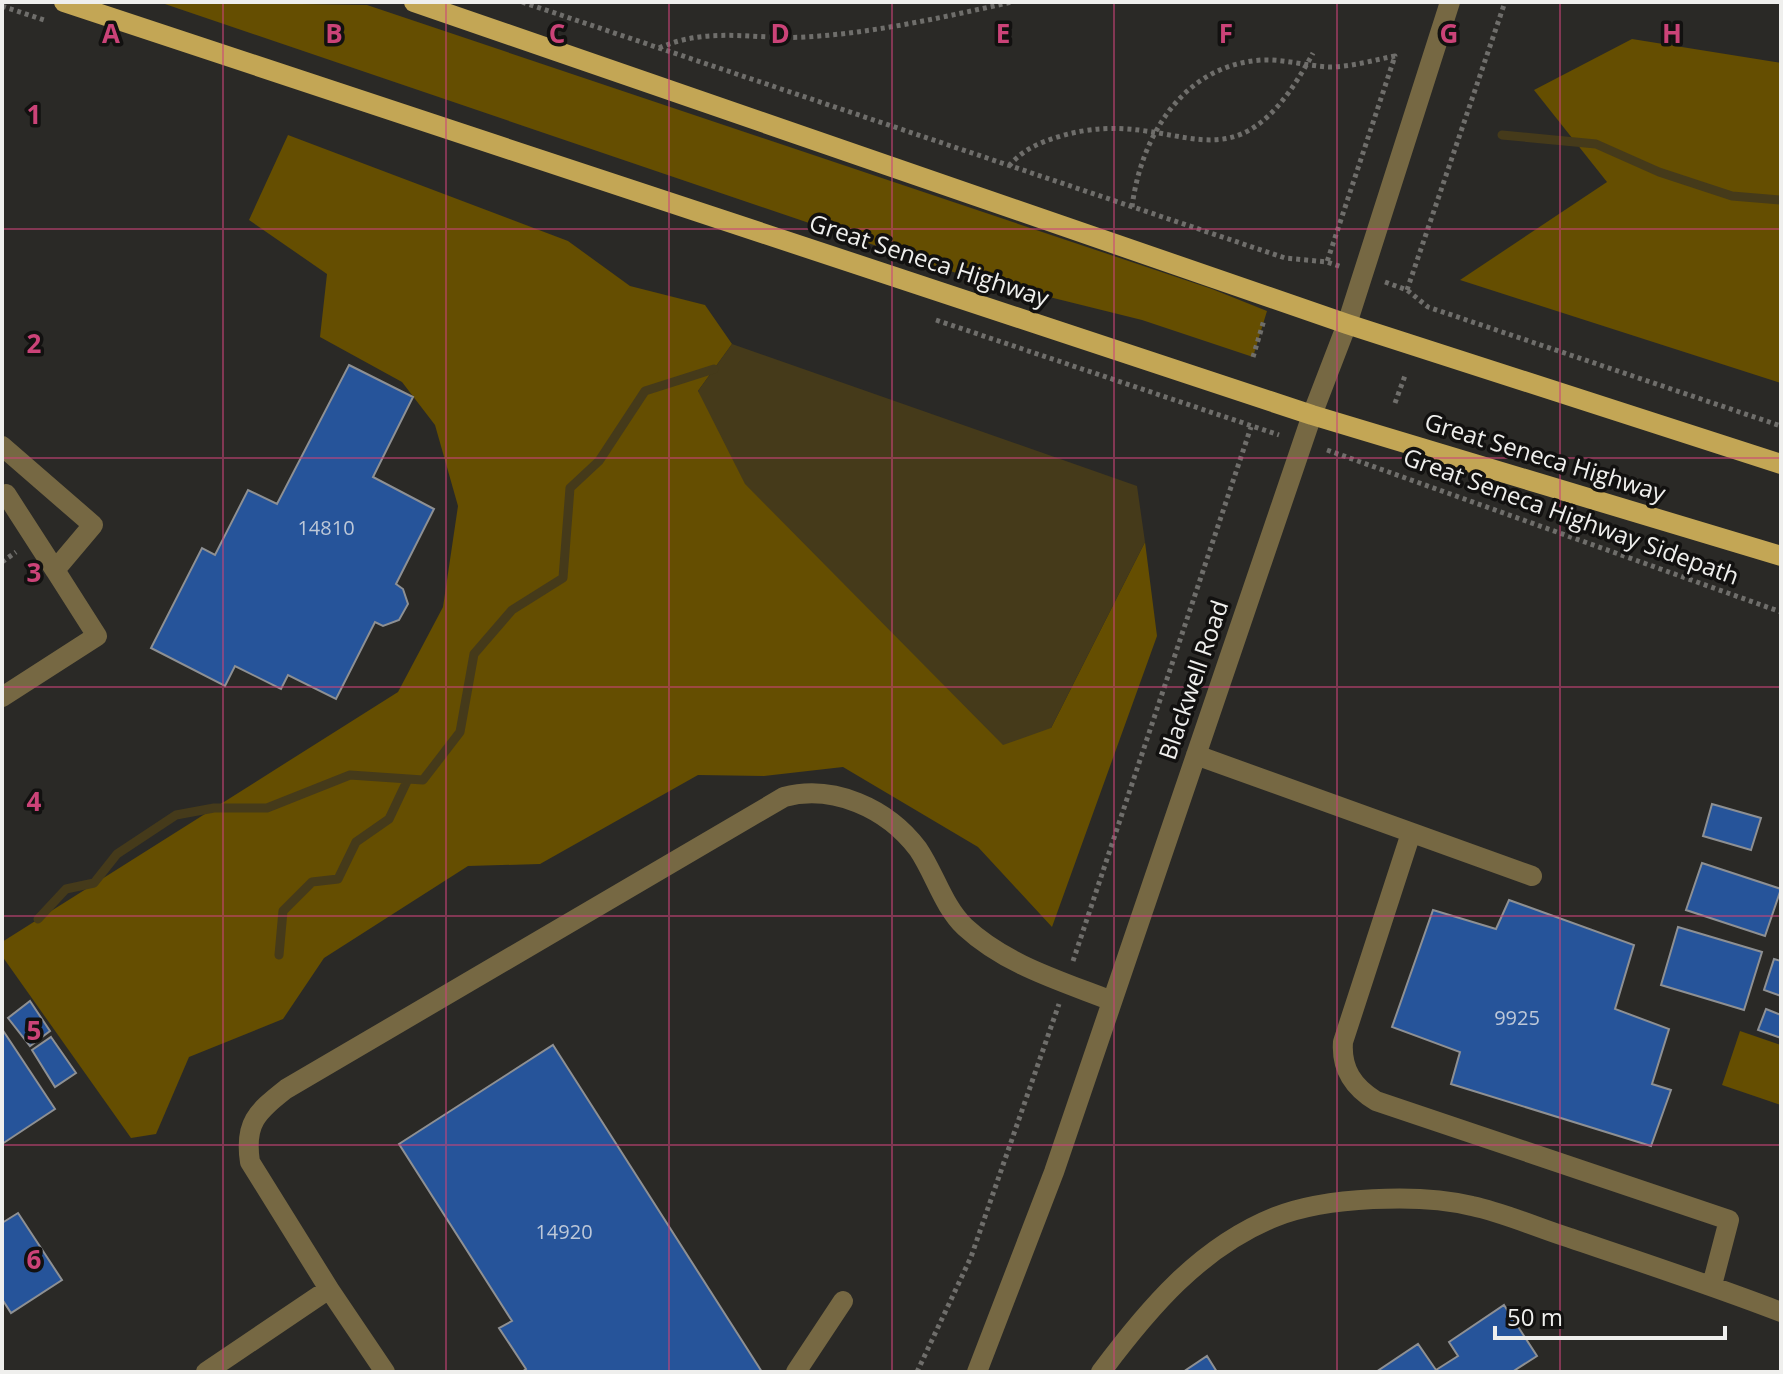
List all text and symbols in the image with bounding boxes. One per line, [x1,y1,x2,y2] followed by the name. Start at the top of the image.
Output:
[102,15,120,51] text: A
[325,15,343,51] text: B
[549,15,565,51] text: C
[770,15,790,51] text: D
[996,15,1010,51] text: E
[1219,15,1233,51] text: F
[1440,15,1458,51] text: G
[1662,15,1682,51] text: H
[27,96,41,132] text: 1
[805,205,1054,314] street label: Great Seneca Highway
[27,325,42,361] text: 2
[1421,404,1671,509] street label: Great Seneca Highway
[1399,439,1744,592] street label: Great Seneca Highway Sidepath
[297,514,355,541] house number: 14810
[27,554,41,590] text: 3
[1150,595,1235,764] street label: Blackwell Road
[27,783,42,819] text: 4
[1494,1004,1540,1031] house number: 9925
[27,1012,41,1048] text: 5
[535,1218,593,1245] house number: 14920
[27,1241,42,1277] text: 6
[1495,1290,1725,1340] scale bar
[1507,1300,1563,1333] text: 50 m

